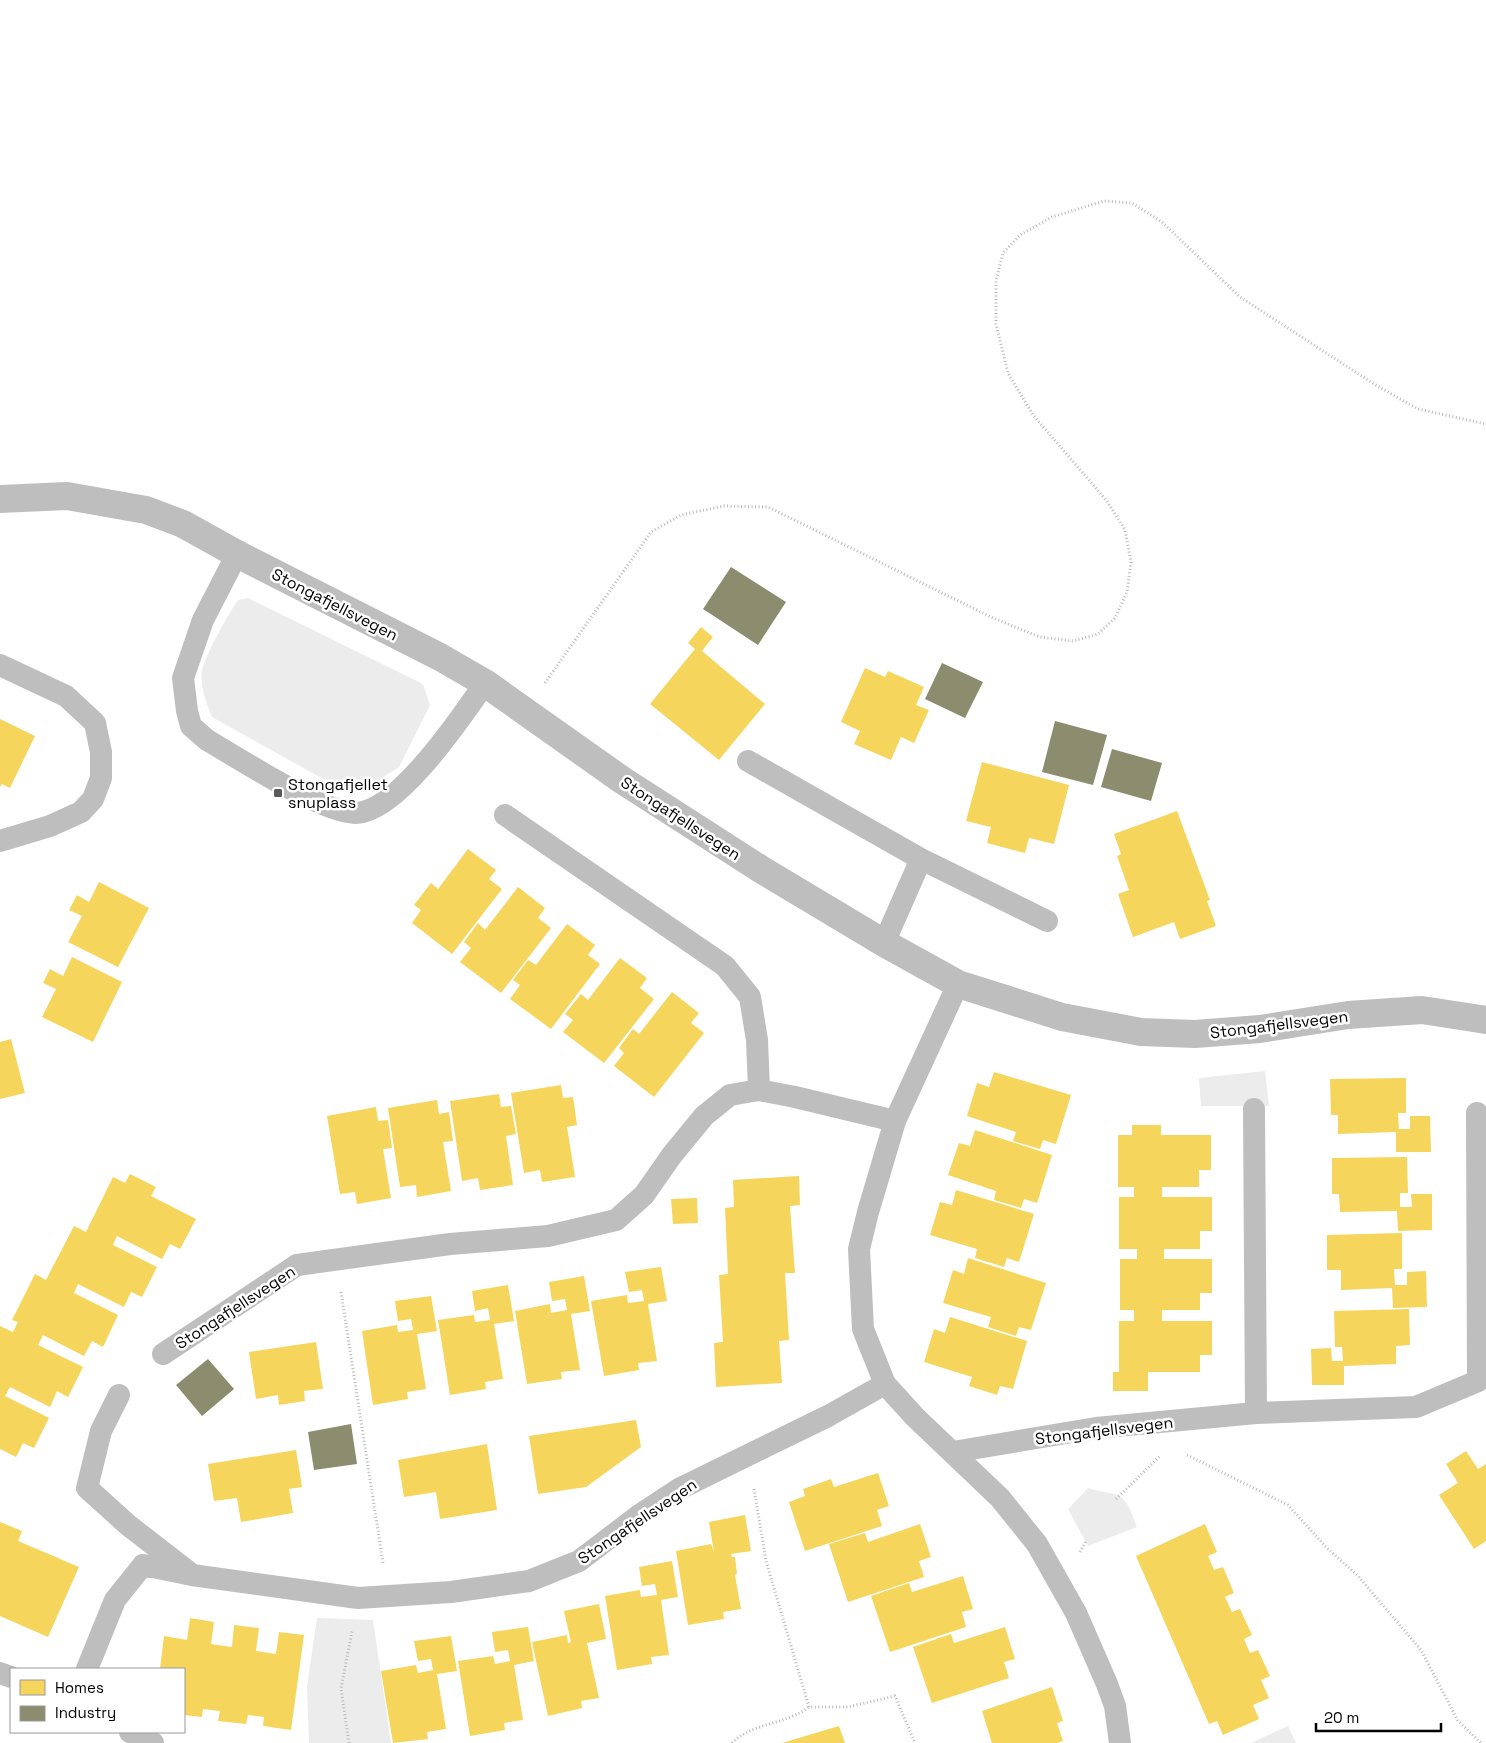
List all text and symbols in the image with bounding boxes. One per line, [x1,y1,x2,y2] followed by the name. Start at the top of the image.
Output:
[268,564,401,645] street label: Stongafjellsvegen
[617,772,745,865] street label: Stongafjellsvegen
[288,774,388,813] place label: Stongafjellet snuplass
[272,787,284,799] marker: Stongafjellet snuplass
[1209,1006,1349,1043] street label: Stongafjellsvegen
[171,1261,299,1354] street label: Stongafjellsvegen
[1034,1412,1174,1449] street label: Stongafjellsvegen
[574,1474,701,1569] street label: Stongafjellsvegen
[10,1668,185,1733] legend
[55,1678,104,1697] text: Homes
[1316,1700,1441,1732] scale bar
[55,1703,116,1722] text: Industry
[1324,1708,1359,1727] text: 20 m

